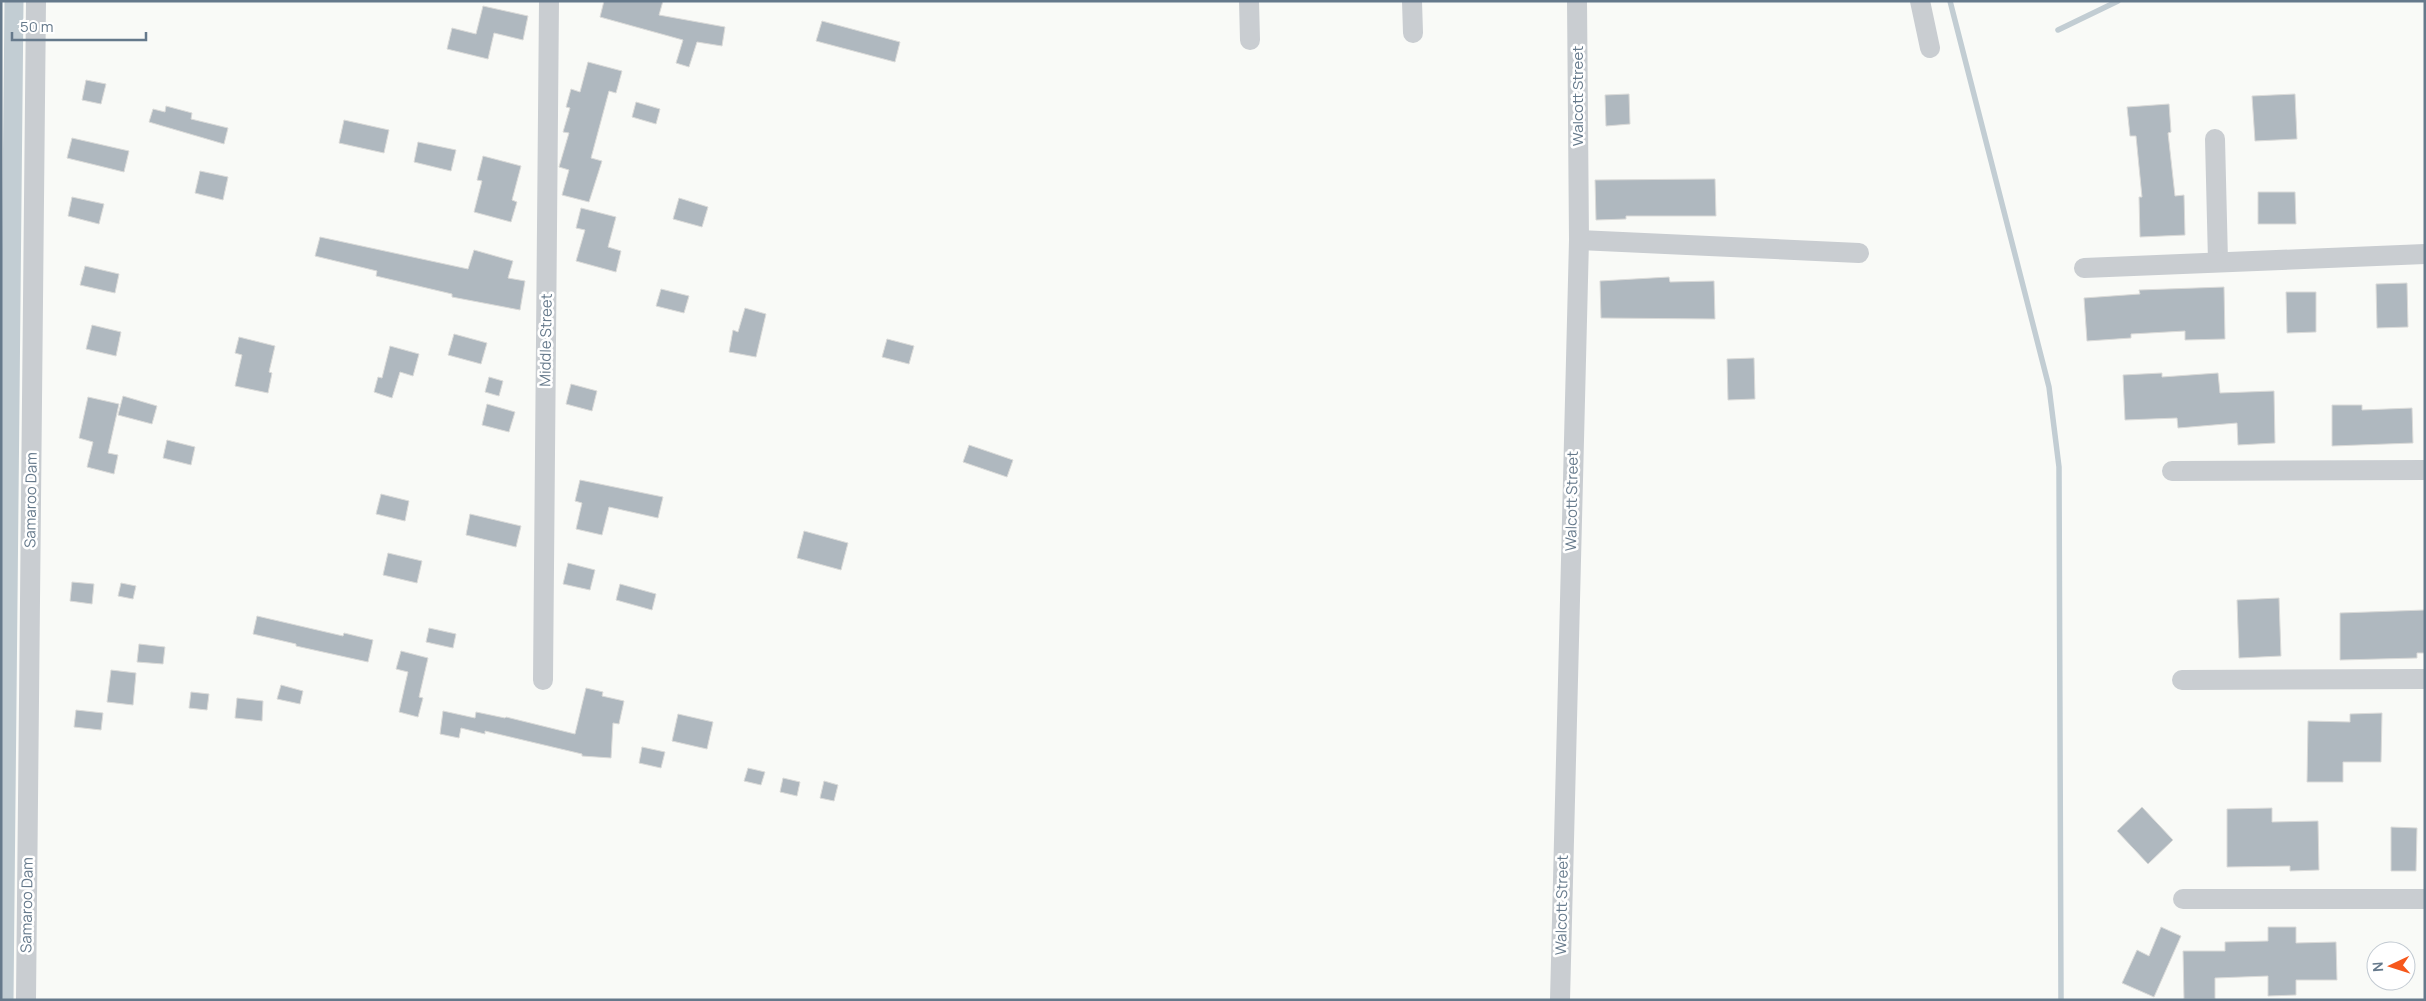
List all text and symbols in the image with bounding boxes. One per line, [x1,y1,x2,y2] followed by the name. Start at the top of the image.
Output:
[12,10,146,42] scale bar
[20,16,54,37] text: 50 m
[1567,46,1588,146] street label: Walcott Street
[534,293,557,387] street label: Middle Street
[1560,451,1583,551] street label: Walcott Street
[19,452,42,548] street label: Samaroo Dam
[1550,855,1573,955] street label: Walcott Street
[15,857,38,953] street label: Samaroo Dam
[2366,941,2416,991] north arrow
[2368,961,2387,973] text: N

